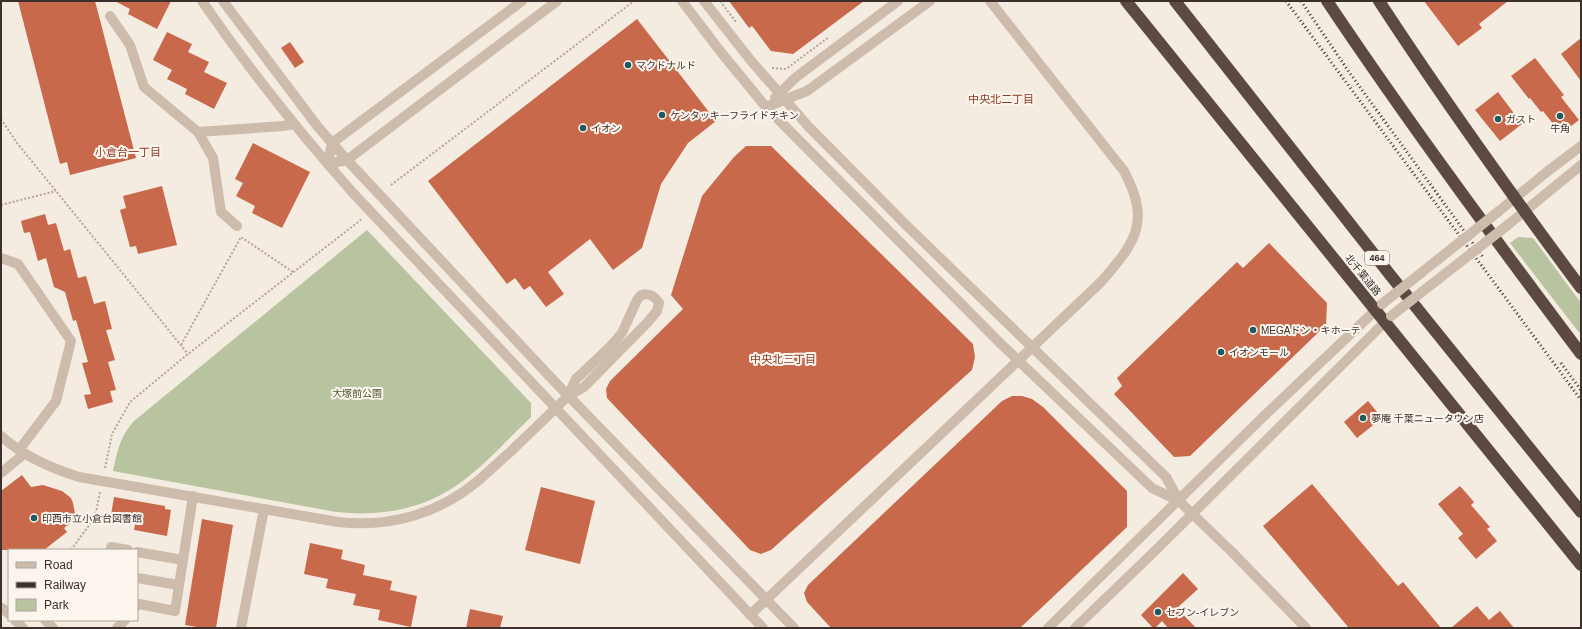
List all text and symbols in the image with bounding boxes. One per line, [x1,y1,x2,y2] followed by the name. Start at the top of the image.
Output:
[623,60,633,70] marker: マクドナルド
[636,60,696,71] place label: マクドナルド
[968,93,1034,105] district label: 中央北二丁目
[657,110,667,120] marker: ケンタッキーフライドチキン
[670,110,799,121] place label: ケンタッキーフライドチキン
[1555,111,1565,121] marker: 牛角
[1493,114,1503,124] marker: ガスト
[1506,114,1536,125] place label: ガスト
[578,123,588,133] marker: イオン
[591,123,621,134] place label: イオン
[1550,123,1570,134] place label: 牛角
[95,146,161,158] district label: 小倉台一丁目
[1365,251,1389,265] road number: 464
[1343,252,1383,298] street label: 北千葉道路
[1248,325,1258,335] marker: MEGAドン・キホーテ
[1261,325,1360,336] place label: MEGAドン・キホーテ
[1216,347,1226,357] marker: イオンモール
[1229,347,1289,358] place label: イオンモール
[750,353,816,365] district label: 中央北三丁目
[332,388,382,399] park label: 大塚前公園
[1358,413,1368,423] marker: 夢庵 千葉ニュータウン店
[1371,413,1484,424] place label: 夢庵 千葉ニュータウン店
[29,513,39,523] marker: 印西市立小倉台図書館
[42,513,142,524] place label: 印西市立小倉台図書館
[8,549,138,621] legend
[44,558,73,572] text: Road
[44,578,86,592] text: Railway
[44,598,70,612] text: Park
[1153,607,1163,617] marker: セブン-イレブン
[1166,607,1239,618] place label: セブン-イレブン

